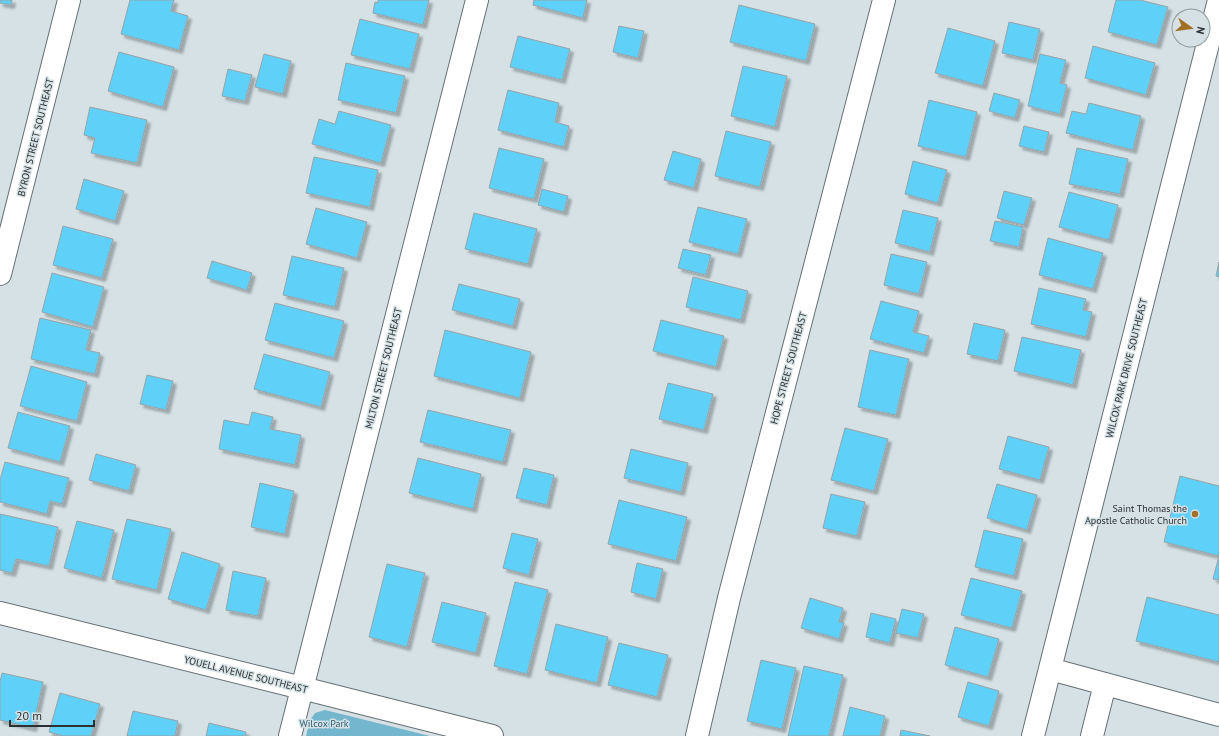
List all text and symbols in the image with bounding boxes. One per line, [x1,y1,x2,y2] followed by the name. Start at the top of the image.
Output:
[1171,8,1211,48] north arrow
[1193,25,1208,36] text: N
[14,76,57,198] street label: BYRON STREET SOUTHEAST
[1103,297,1150,439] street label: WILCOX PARK DRIVE SOUTHEAST
[362,306,405,430] street label: MILTON STREET SOUTHEAST
[767,310,810,426] street label: HOPE STREET SOUTHEAST
[1085,502,1187,527] place label: Saint Thomas the Apostle Catholic Church
[1190,509,1200,519] marker: Saint Thomas the Apostle Catholic Church
[183,653,309,696] street label: YOUELL AVENUE SOUTHEAST
[10,702,94,728] scale bar
[16,708,42,723] text: 20 m
[299,717,349,730] park label: Wilcox Park

